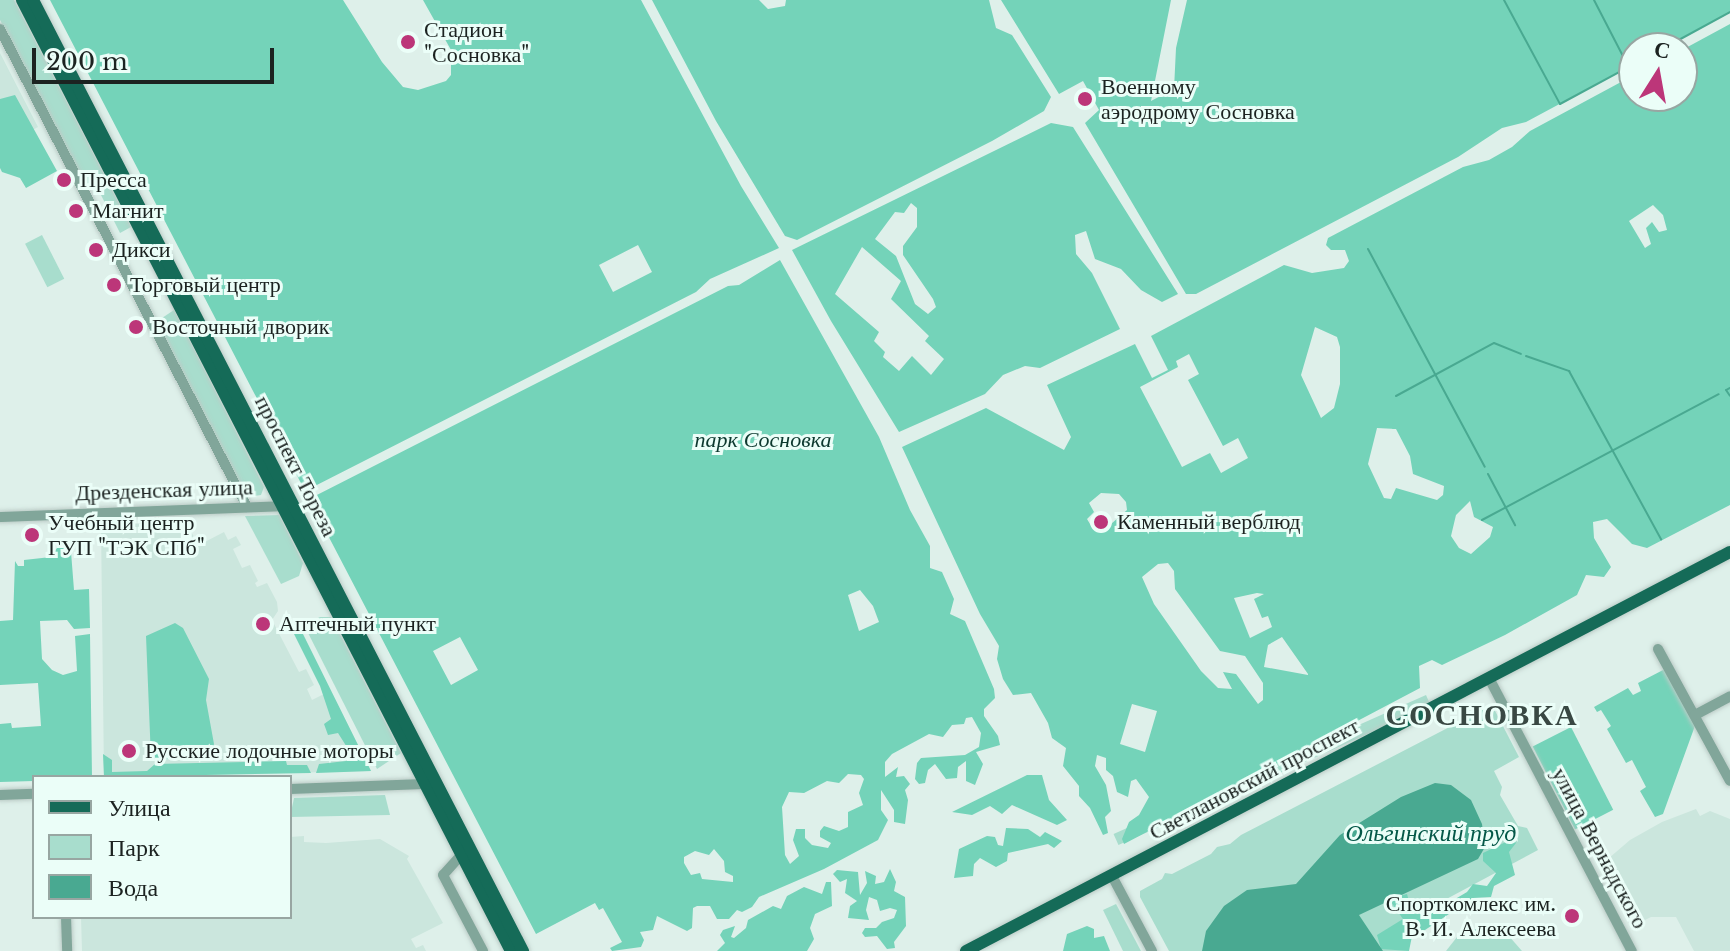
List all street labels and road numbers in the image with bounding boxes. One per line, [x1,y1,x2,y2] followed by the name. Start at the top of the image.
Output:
[249,391,343,541] street label: проспект Тореза
[75,474,253,506] street label: Дрезденская улица
[1145,713,1363,845] street label: Светлановский проспект
[1546,763,1654,933] street label: улица Вернадского

